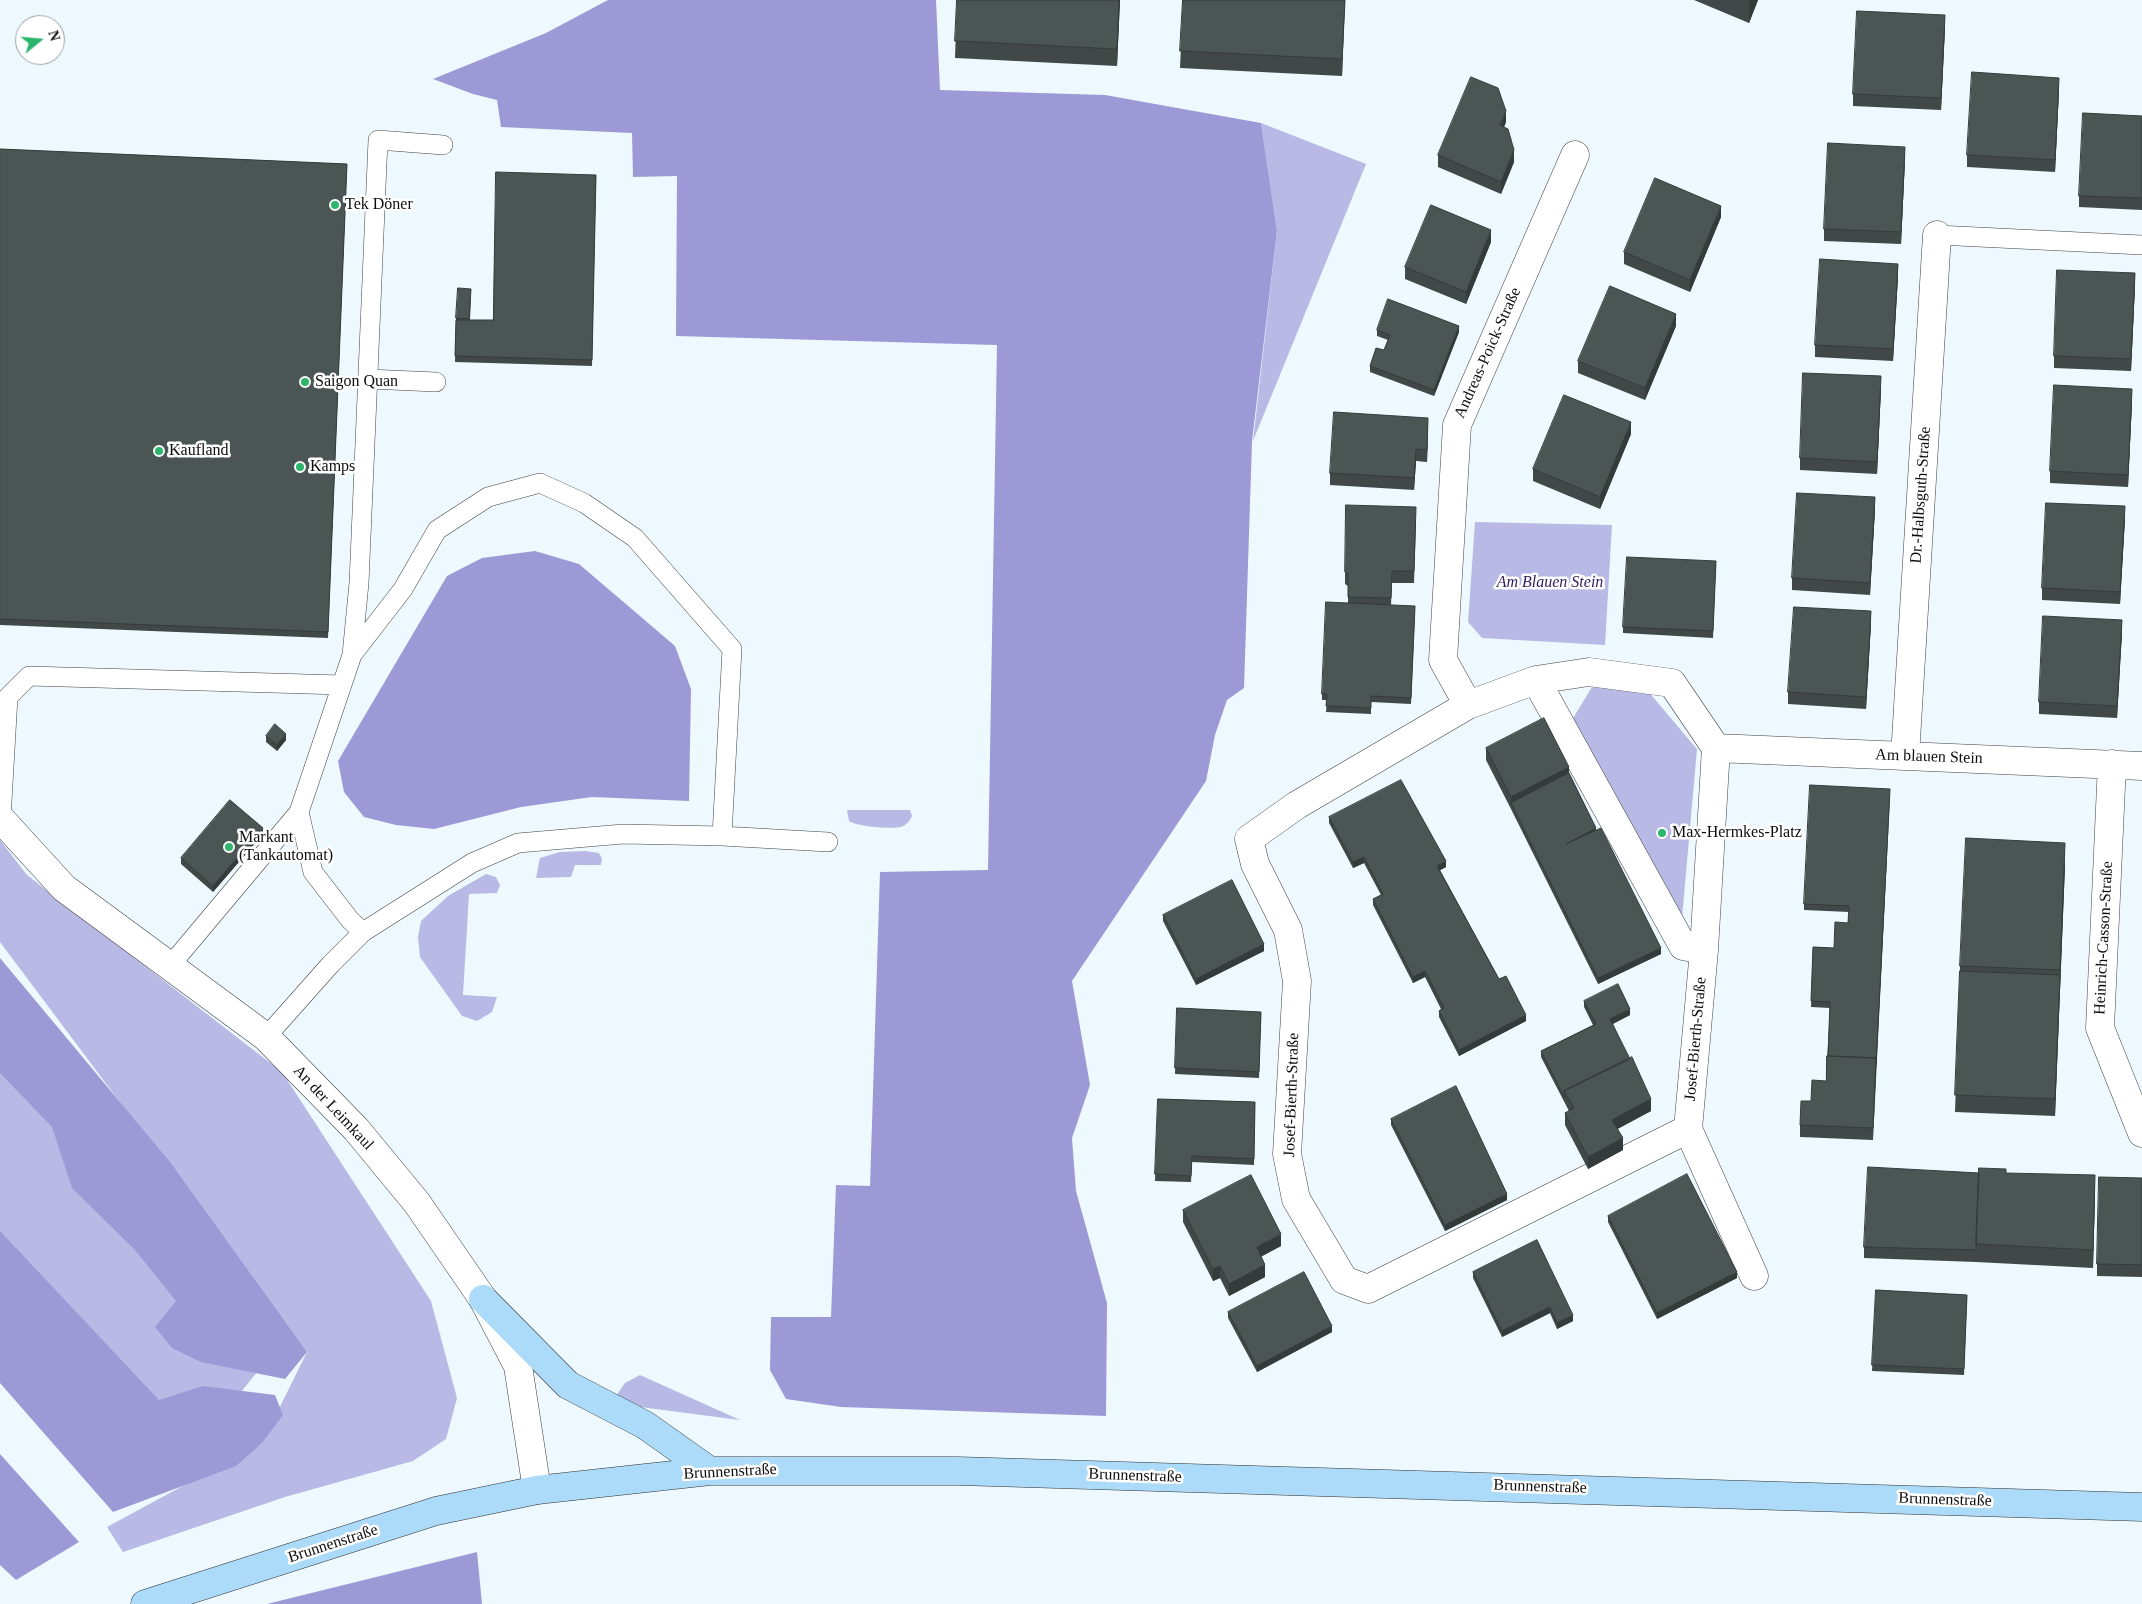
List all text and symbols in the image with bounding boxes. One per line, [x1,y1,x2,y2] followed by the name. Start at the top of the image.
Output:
[15,15,65,65] north arrow
[45,29,63,43] text: N
[345,195,413,215] place label: Tek Döner
[329,199,341,211] marker: Tek Döner
[1450,285,1526,421] street label: Andreas-Poick-Straße
[315,372,398,392] place label: Saigon Quan
[299,376,311,388] marker: Saigon Quan
[1907,426,1935,564] street label: Dr.-Halbsguth-Straße
[169,441,229,461] place label: Kaufland
[153,445,165,457] marker: Kaufland
[310,457,355,477] place label: Kamps
[294,461,306,473] marker: Kamps
[1497,573,1603,593] park label: Am Blauen Stein
[1875,746,1983,768] street label: Am blauen Stein
[1672,823,1802,843] place label: Max-Hermkes-Platz
[1656,827,1668,839] marker: Max-Hermkes-Platz
[239,828,333,866] place label: Markant (Tankautomat)
[223,841,235,853] marker: Markant (Tankautomat)
[2090,861,2118,1015] street label: Heinrich-Casson-Straße
[1681,976,1711,1102] street label: Josef-Bierth-Straße
[1280,1032,1304,1158] street label: Josef-Bierth-Straße
[289,1061,377,1155] street label: An der Leimkaul
[683,1460,777,1484] street label: Brunnenstraße
[1088,1465,1182,1487] street label: Brunnenstraße
[1493,1476,1587,1498] street label: Brunnenstraße
[1898,1489,1992,1511] street label: Brunnenstraße
[286,1520,380,1568] street label: Brunnenstraße

